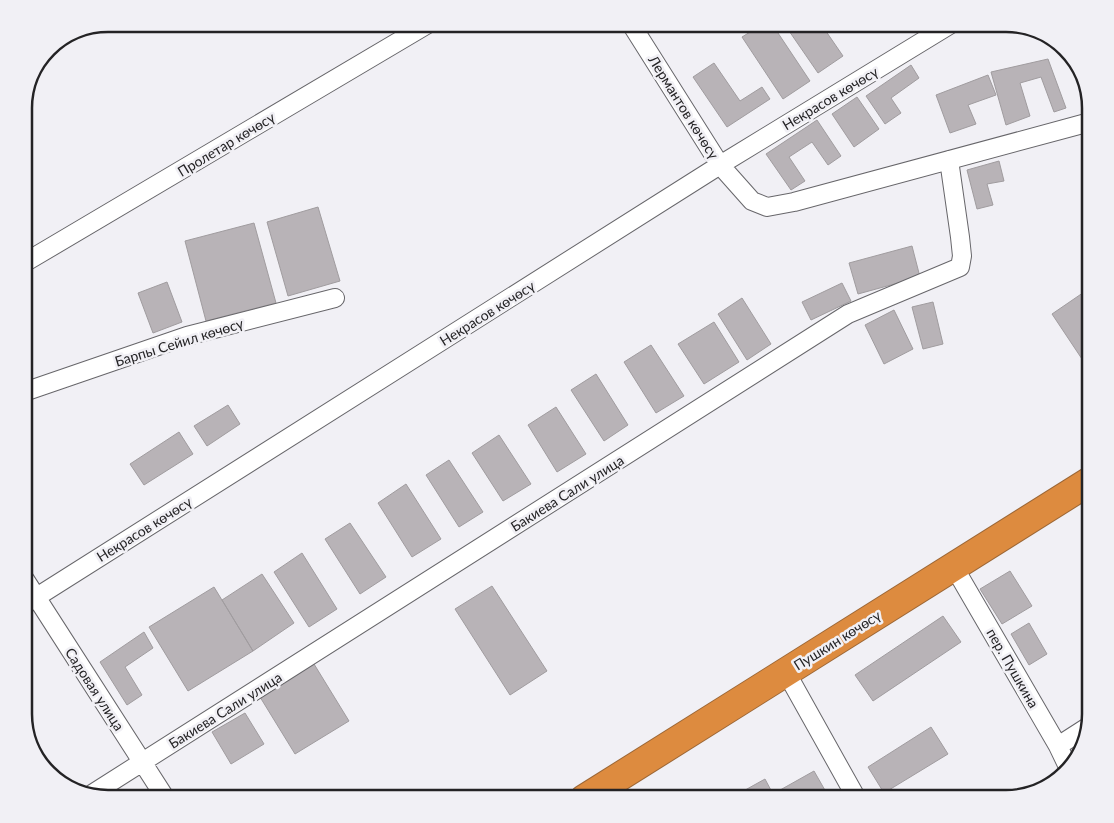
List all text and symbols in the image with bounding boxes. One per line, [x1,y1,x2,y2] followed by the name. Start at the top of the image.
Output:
[645,51,723,163] street label: Лермантов көчөсү
[779,62,882,133] street label: Некрасов көчөсү
[174,108,278,180] street label: Пролетар көчөсү
[436,277,538,349] street label: Некрасов көчөсү
[113,314,246,370] street label: Барпы Сейил көчөсү
[507,451,627,535] street label: Бакиева Сали улица
[93,493,195,565] street label: Некрасов көчөсү
[790,606,884,674] street label: Пушкин көчөсү
[983,625,1043,711] street label: пер. Пушкина
[62,644,128,734] street label: Садовая улица
[165,668,285,752] street label: Бакиева Сали улица

